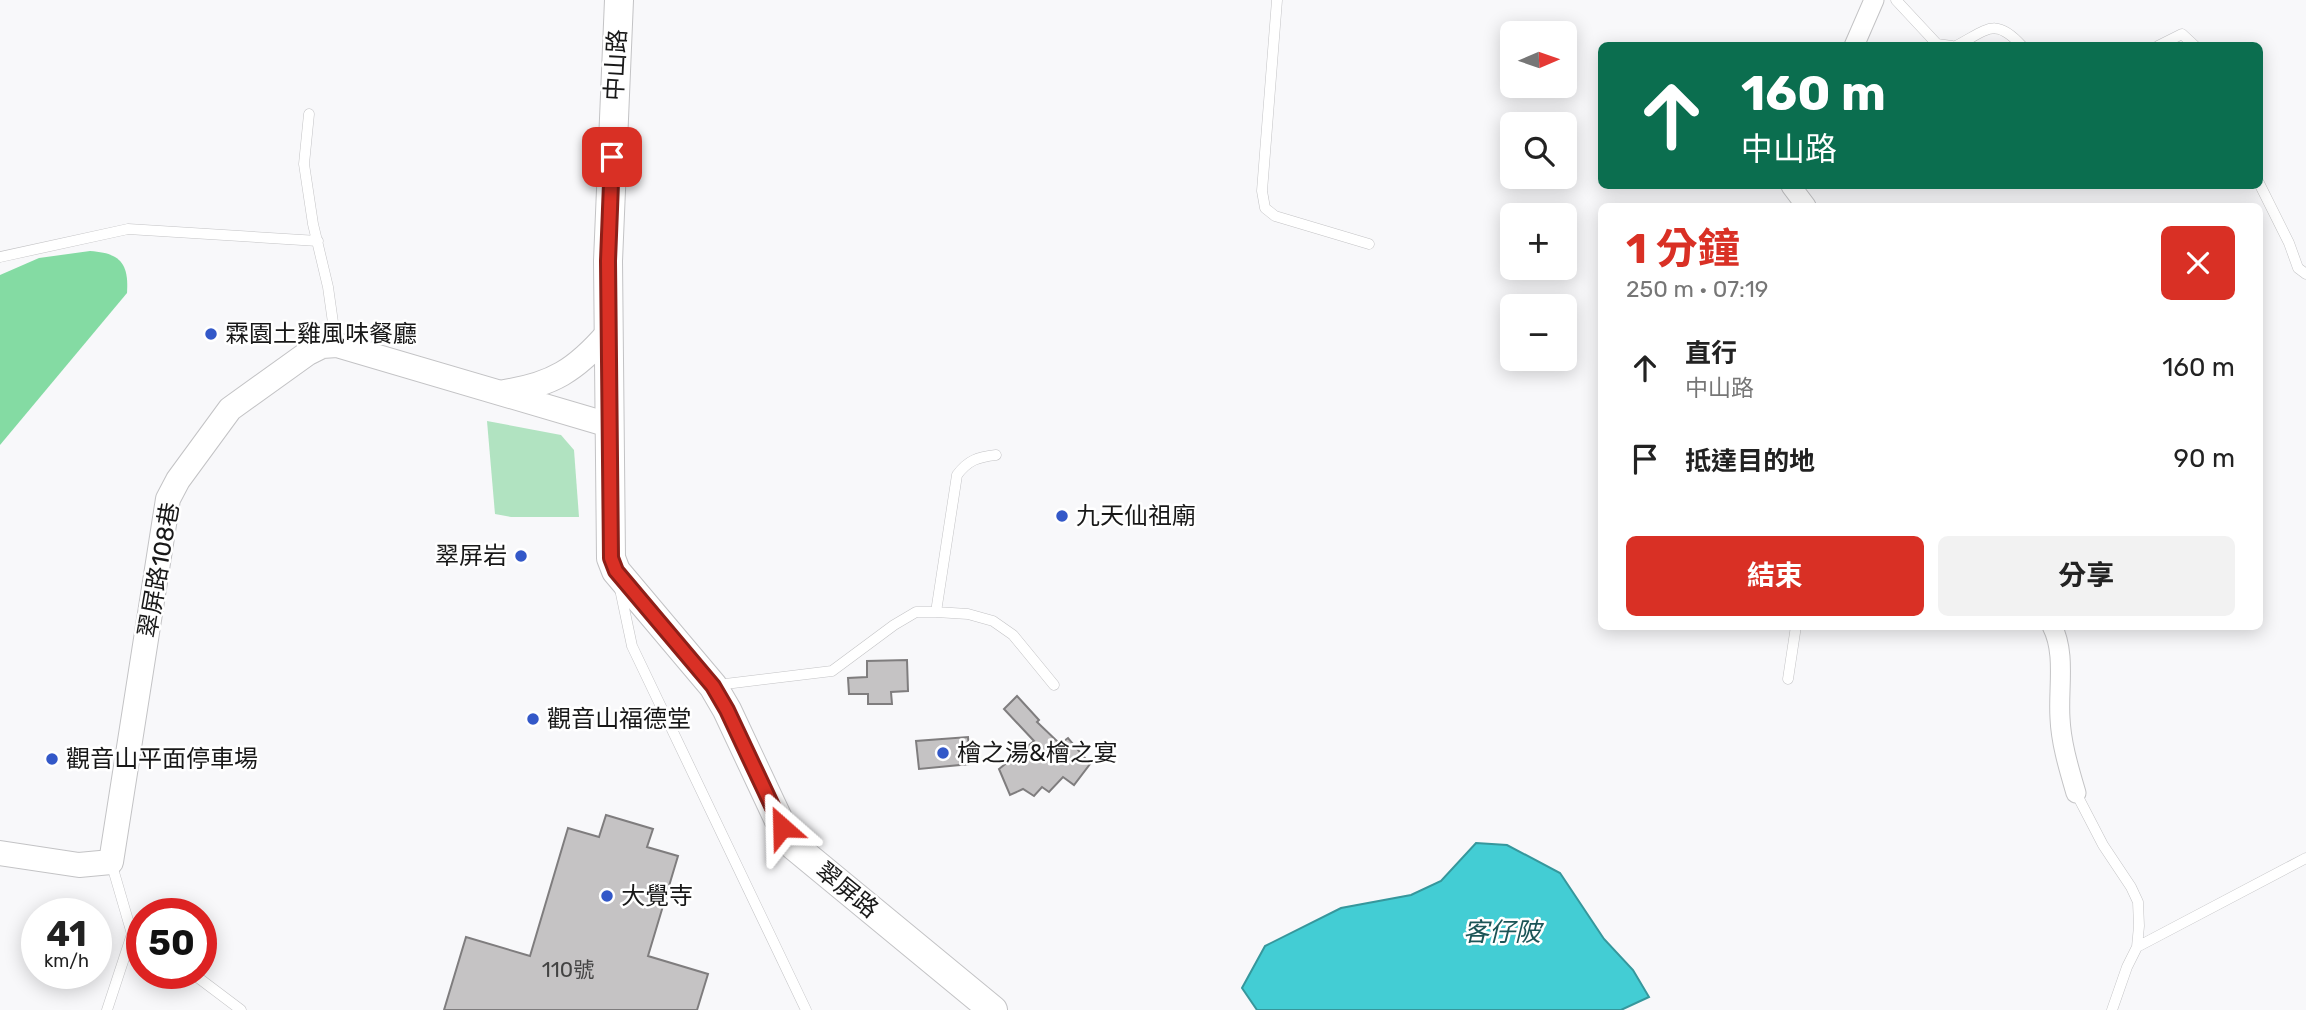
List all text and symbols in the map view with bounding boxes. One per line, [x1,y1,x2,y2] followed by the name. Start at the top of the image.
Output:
[1500,21,1577,98] north arrow
[1500,21,1577,371] map controls
[600,28,632,102] street label: 中山路
[1741,64,1886,122] text: 160 m
[1626,70,1717,161] icon: ahead
[1500,112,1577,189] button: search
[582,127,642,187] pin
[1741,130,1837,168] text: 中山路
[593,138,631,176] icon: arrive
[1500,203,1577,280] button: +
[1626,224,1740,274] text: 1 分鐘
[2161,226,2235,300] button: close
[1626,275,1769,303] text: 250 m · 07:19
[1500,294,1577,371] button: −
[225,320,417,348] place label: 霖園土雞風味餐廳
[203,326,219,342] marker: 霖園土雞風味餐廳
[1685,338,1737,369] text: 直行
[1626,349,1664,387] icon: ahead
[2162,352,2235,383] text: 160 m
[1685,374,1754,402] text: 中山路
[1626,440,1664,478] icon: arrive
[2174,443,2235,474] text: 90 m
[1685,446,1815,477] text: 抵達目的地
[133,500,185,640] street label: 翠屏路108巷
[1076,502,1196,530] place label: 九天仙祖廟
[1054,508,1070,524] marker: 九天仙祖廟
[1626,536,1924,616] button: 結束
[1938,536,2235,616] button: 分享
[435,542,507,570] place label: 翠屏岩
[513,548,529,564] marker: 翠屏岩
[547,705,691,733] place label: 觀音山福德堂
[525,711,541,727] marker: 觀音山福德堂
[957,739,1118,767] place label: 檜之湯&檜之宴
[66,745,258,773] place label: 觀音山平面停車場
[935,745,951,761] marker: 檜之湯&檜之宴
[44,751,60,767] marker: 觀音山平面停車場
[745,790,819,864] position arrow
[810,856,884,924] street label: 翠屏路
[621,882,693,910] place label: 大覺寺
[599,888,615,904] marker: 大覺寺
[126,898,217,989] speed limit sign: 50
[46,913,87,955] text: 41
[1463,917,1545,948] water label: 客仔陂
[44,950,89,972] text: km/h
[542,957,594,982] house number: 110號

